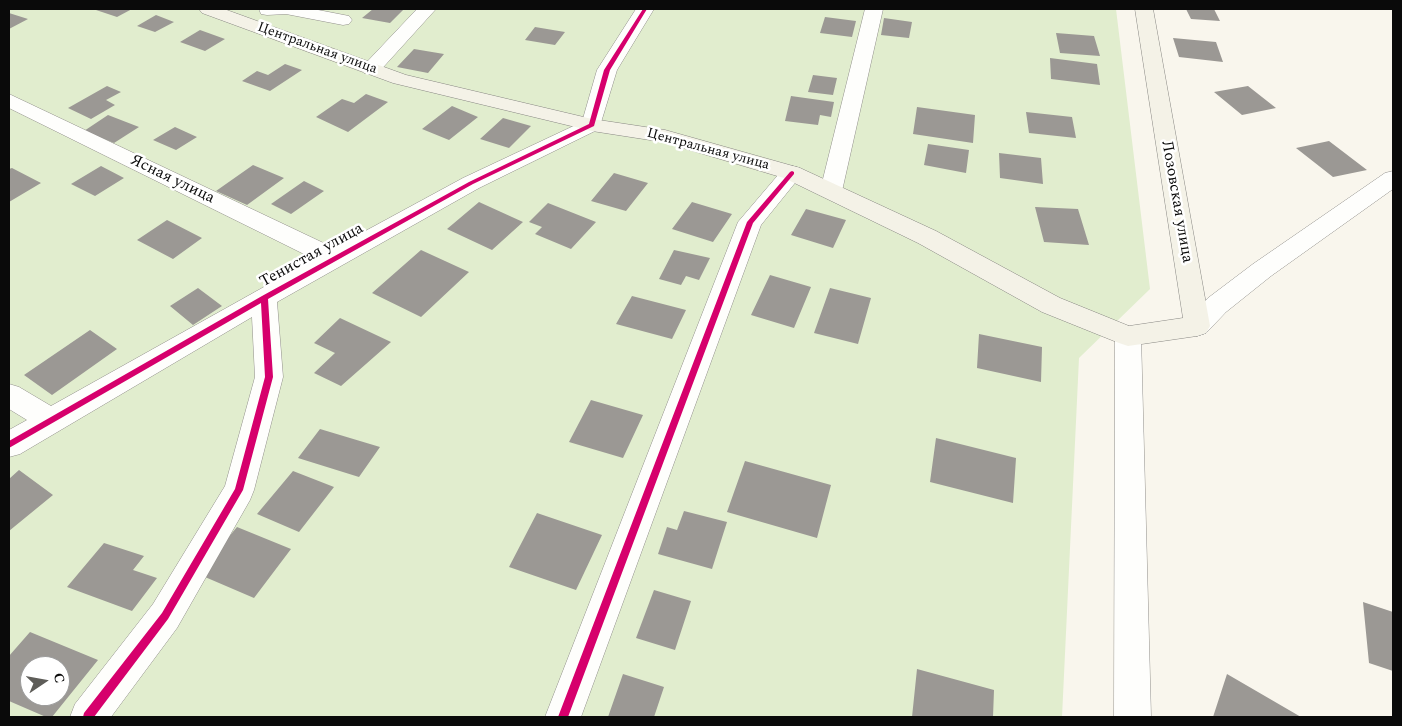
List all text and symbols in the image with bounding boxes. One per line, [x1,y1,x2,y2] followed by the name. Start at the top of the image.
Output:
[255,20,379,78] street label: Центральная улица
[645,126,771,174] street label: Центральная улица
[1156,139,1196,265] street label: Лозовская улица
[127,151,217,209] street label: Ясная улица
[257,220,367,292] street label: Тенистая улица
[20,656,70,706] north arrow
[48,671,70,685] text: С

